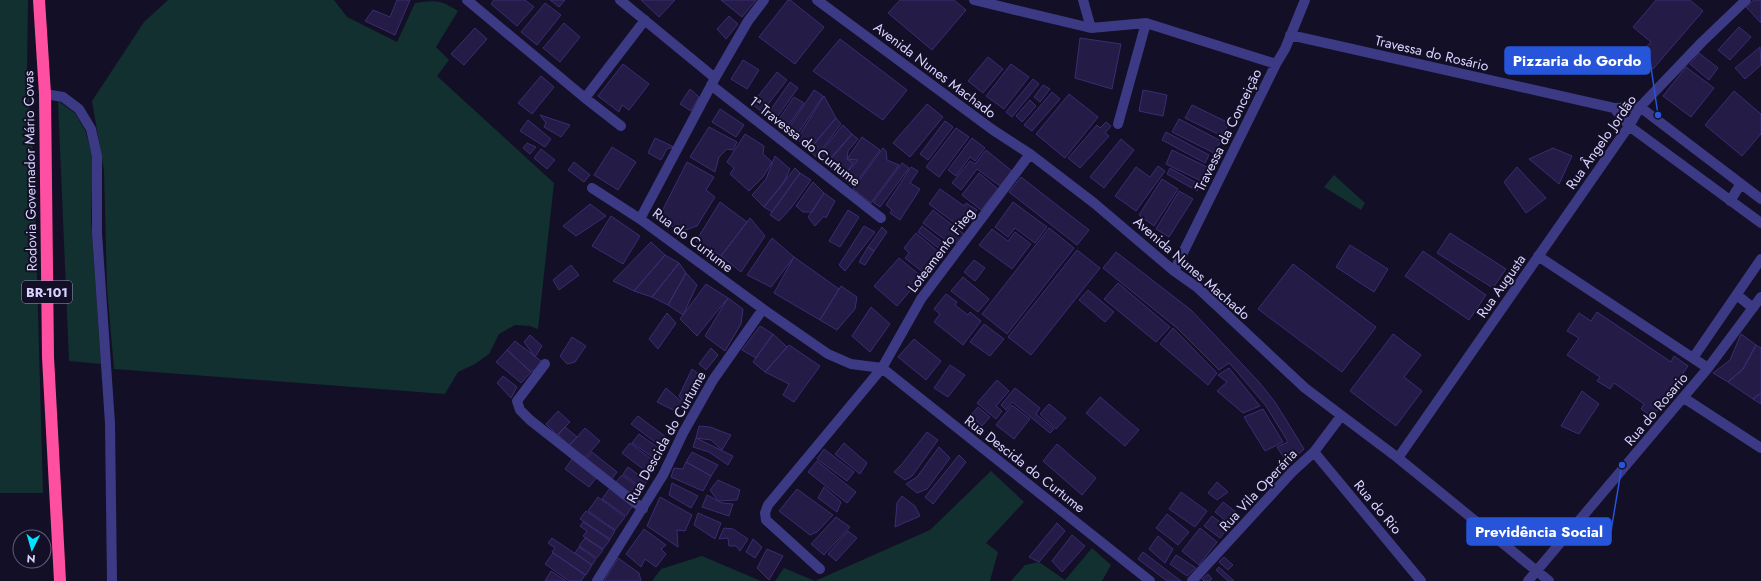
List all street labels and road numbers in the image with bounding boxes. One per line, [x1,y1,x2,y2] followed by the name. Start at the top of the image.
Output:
[870,17,1001,123] street label: Avenida Nunes Machado
[1373,30,1491,76] street label: Travessa do Rosário
[1190,65,1267,195] street label: Travessa da Conceição
[18,70,42,271] street label: Rodovia Governador Mário Covas
[1561,90,1641,193] street label: Rua Ângelo Jordão
[745,91,865,191] street label: 1ª Travessa do Curtume
[648,203,738,277] street label: Rua do Curtume
[903,204,979,296] street label: Loteamento Fiteg
[1129,212,1255,325] street label: Avenida Nunes Machado
[1472,250,1530,322] street label: Rua Augusta
[22,281,72,303] road number: BR-101
[621,367,711,507] street label: Rua Descida do Curtume
[1619,368,1693,450] street label: Rua do Rosario
[960,411,1090,517] street label: Rua Descida do Curtume
[1214,444,1302,536] street label: Rua Vila Operária
[1349,476,1407,539] street label: Rua do Rio

